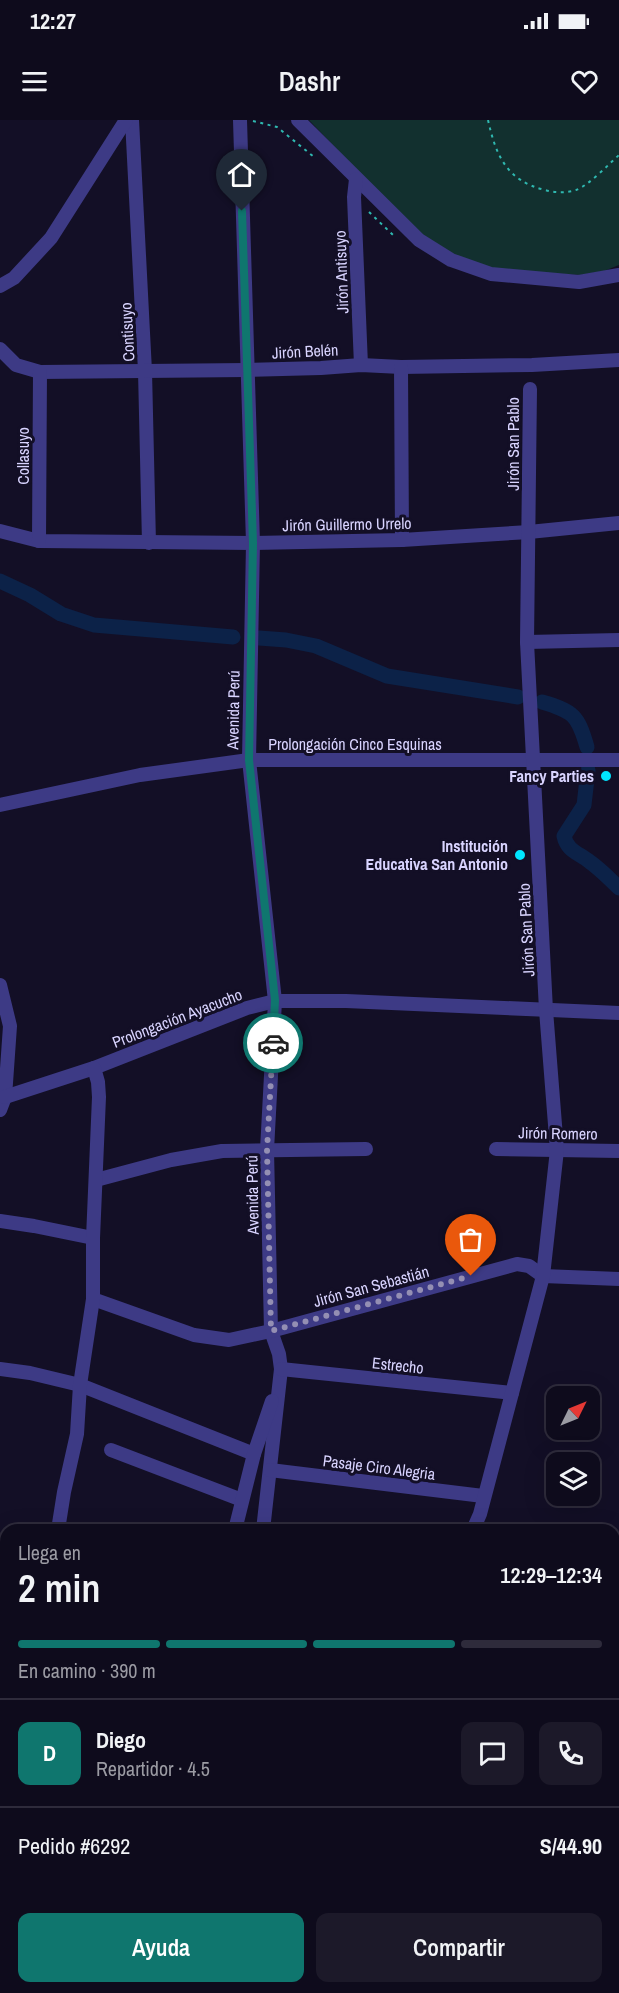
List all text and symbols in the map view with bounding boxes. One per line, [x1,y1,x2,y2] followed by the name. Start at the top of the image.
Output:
[30,6,76,36] text: 12:27
[279,63,340,99] text: Dashr
[18,65,51,98] icon: menu
[568,65,601,98] icon: heart
[216,149,267,211] pin
[225,158,258,191] icon: home
[329,230,353,314] street label: Jirón Antisuyo
[114,302,140,362] street label: Contisuyo
[271,338,339,364] street label: Jirón Belén
[502,397,524,491] street label: Jirón San Pablo
[12,427,34,485] street label: Collasuyo
[282,512,412,536] street label: Jirón Guillermo Urrelo
[221,670,245,751] street label: Avenida Perú
[268,733,442,755] street label: Prolongación Cinco Esquinas
[509,765,594,787] place label: Fancy Parties
[599,769,613,783] marker: Fancy Parties
[366,835,508,875] place label: Institución Educativa San Antonio
[513,848,527,862] marker: Institución Educativa San Antonio
[513,883,539,977] street label: Jirón San Pablo
[109,983,245,1053] street label: Prolongación Ayacucho
[243,1013,303,1073] courier
[257,1027,290,1060] icon: car
[518,1121,598,1145] street label: Jirón Romero
[240,1155,264,1236] street label: Avenida Perú
[445,1214,496,1276] pin
[454,1223,487,1256] icon: bag
[311,1260,431,1312] street label: Jirón San Sebastián
[371,1351,425,1379] street label: Estrecho
[546,1386,600,1440] north arrow
[546,1386,600,1506] map controls
[322,1449,437,1485] street label: Pasaje Ciro Alegria
[546,1452,600,1506] button: layers
[18,1539,81,1566] text: Llega en
[500,1560,602,1590] text: 12:29–12:34
[18,1562,100,1614] text: 2 min
[18,1657,156,1684] text: En camino · 390 m
[461,1722,524,1785] button: chat
[539,1722,602,1785] button: phone
[96,1725,146,1755] text: Diego
[43,1738,56,1768] text: D
[96,1755,210,1782] text: Repartidor · 4.5
[18,1831,130,1861] text: Pedido #6292
[540,1831,602,1861] text: S/44.90
[18,1913,304,1982] button: Ayuda
[316,1913,602,1982] button: Compartir

